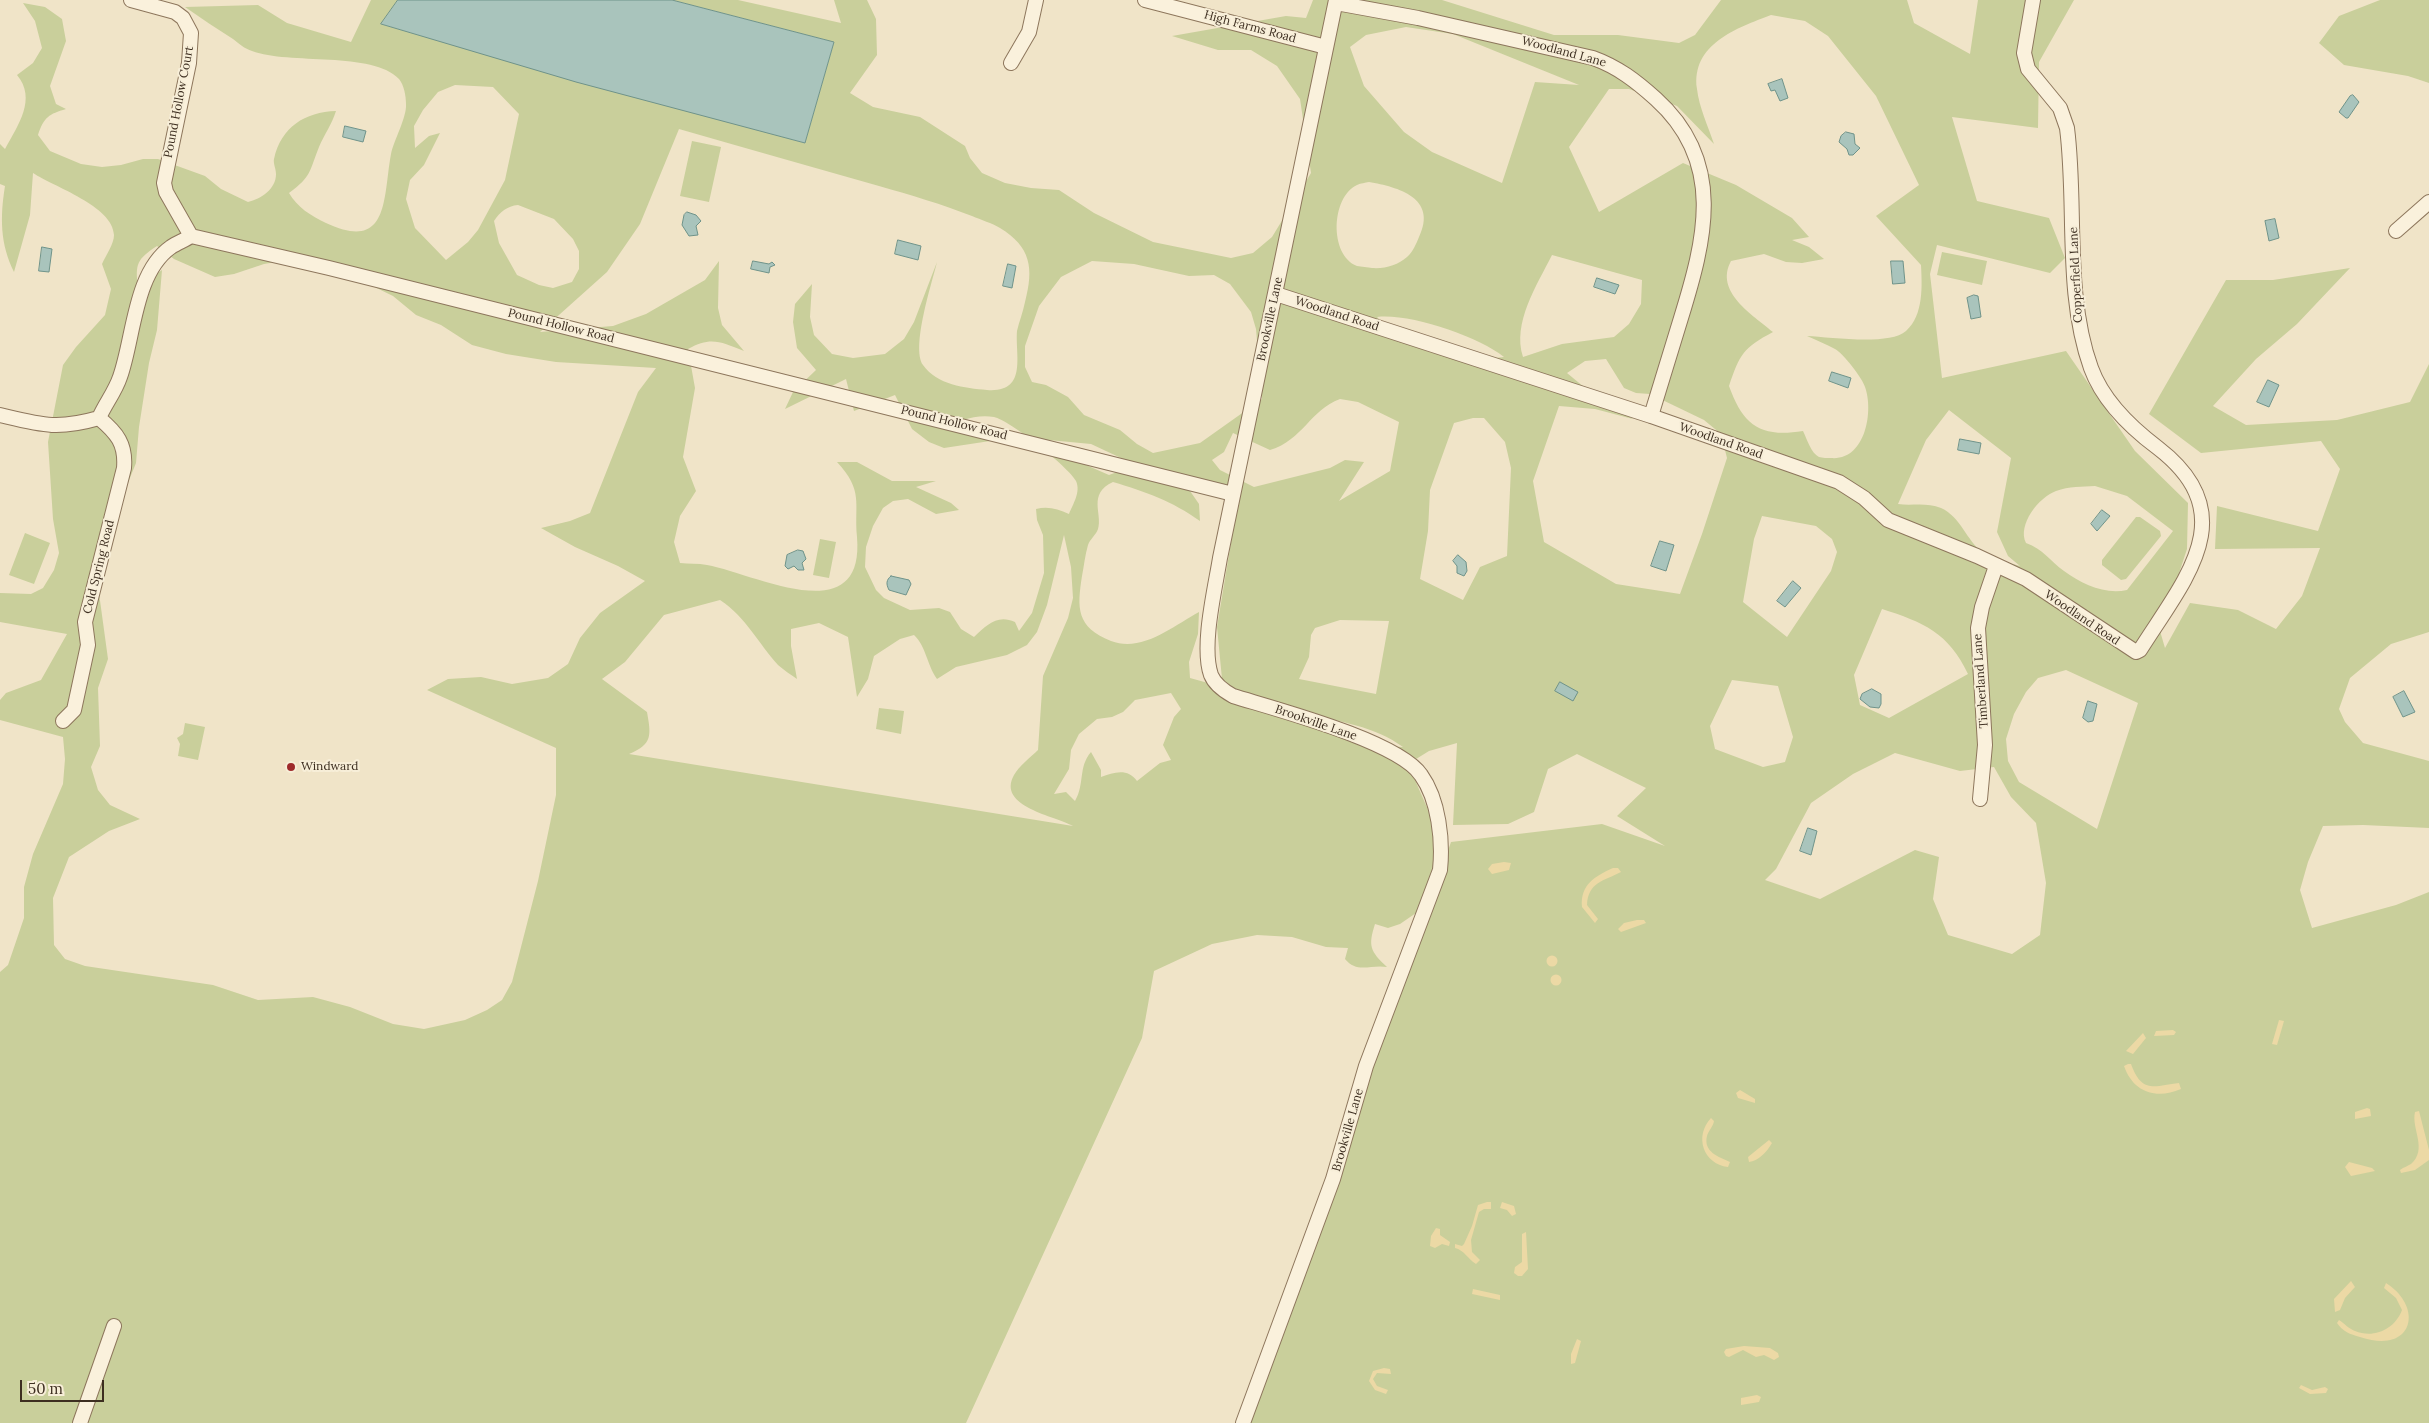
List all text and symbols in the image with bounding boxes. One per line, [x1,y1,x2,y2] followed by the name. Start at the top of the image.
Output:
[1202,8,1298,46] street label: High Farms Road
[1520,34,1608,70] street label: Woodland Lane
[161,45,197,159] street label: Pound Hollow Court
[2066,227,2086,323] street label: Copperfield Lane
[1254,276,1286,362] street label: Brookville Lane
[1293,294,1381,334] street label: Woodland Road
[506,306,616,346] street label: Pound Hollow Road
[899,403,1009,443] street label: Pound Hollow Road
[1677,420,1765,462] street label: Woodland Road
[80,518,118,616] street label: Cold Spring Road
[2042,588,2122,648] street label: Woodland Road
[1971,633,1991,729] street label: Timberland Lane
[1273,702,1359,744] street label: Brookville Lane
[301,760,358,774] place label: Windward
[285,761,297,773] marker: Windward
[1329,1087,1367,1173] street label: Brookville Lane
[22,1370,106,1402] scale bar
[28,1379,63,1398] text: 50 m

